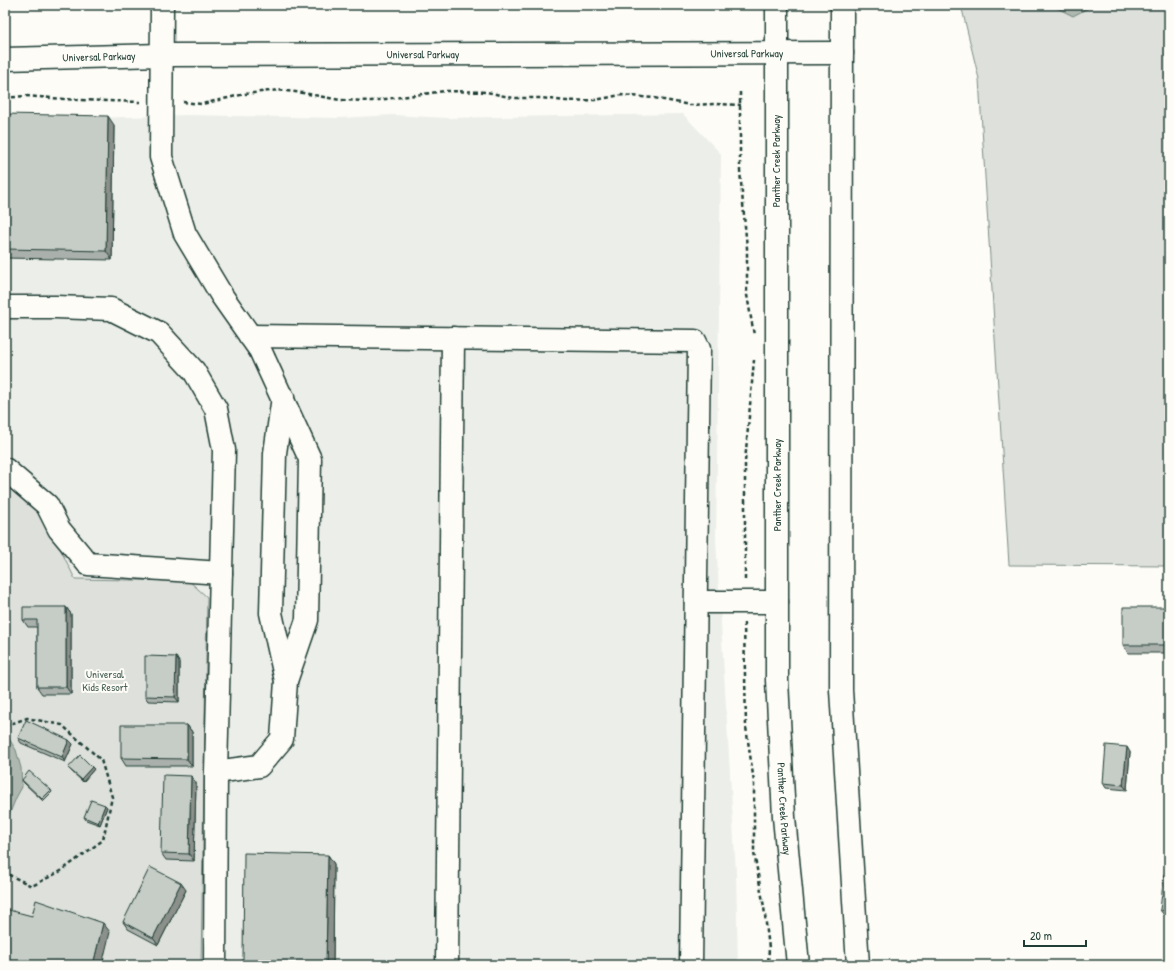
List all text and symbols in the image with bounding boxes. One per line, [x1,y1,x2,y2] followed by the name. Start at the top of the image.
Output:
[710,46,784,60] street label: Universal Parkway
[386,47,460,61] street label: Universal Parkway
[62,49,136,65] street label: Universal Parkway
[769,114,783,207] street label: Panther Creek Parkway
[770,438,784,531] street label: Panther Creek Parkway
[82,667,128,694] park label: Universal Kids Resort
[774,762,795,856] street label: Panther Creek Parkway
[1024,922,1086,948] scale bar
[1030,927,1052,944] text: 20 m

